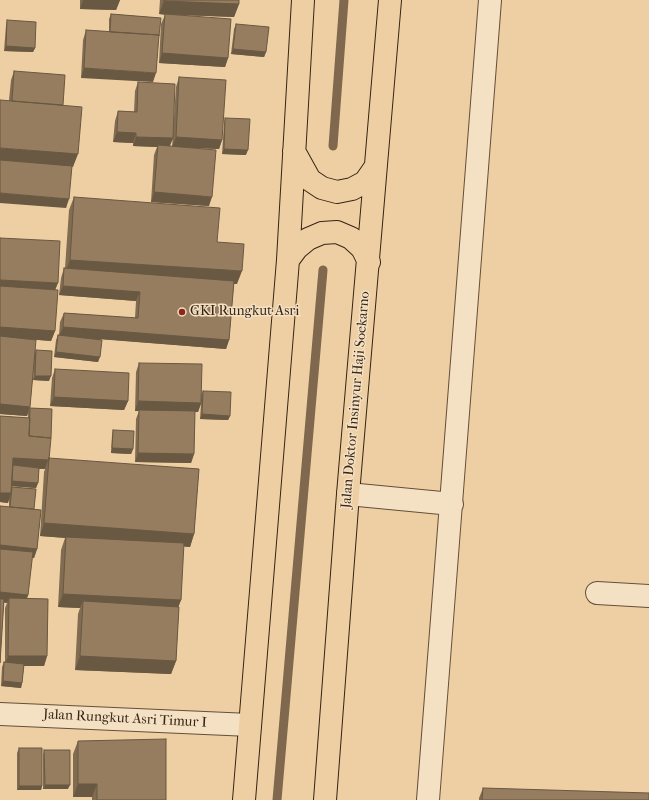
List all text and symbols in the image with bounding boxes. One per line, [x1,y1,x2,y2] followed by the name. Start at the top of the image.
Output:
[338,291,374,509] street label: Jalan Doktor Insinyur Haji Soekarno
[190,304,299,320] place label: GKI Rungkut Asri
[177,307,187,317] marker: GKI Rungkut Asri
[43,706,207,732] street label: Jalan Rungkut Asri Timur I

